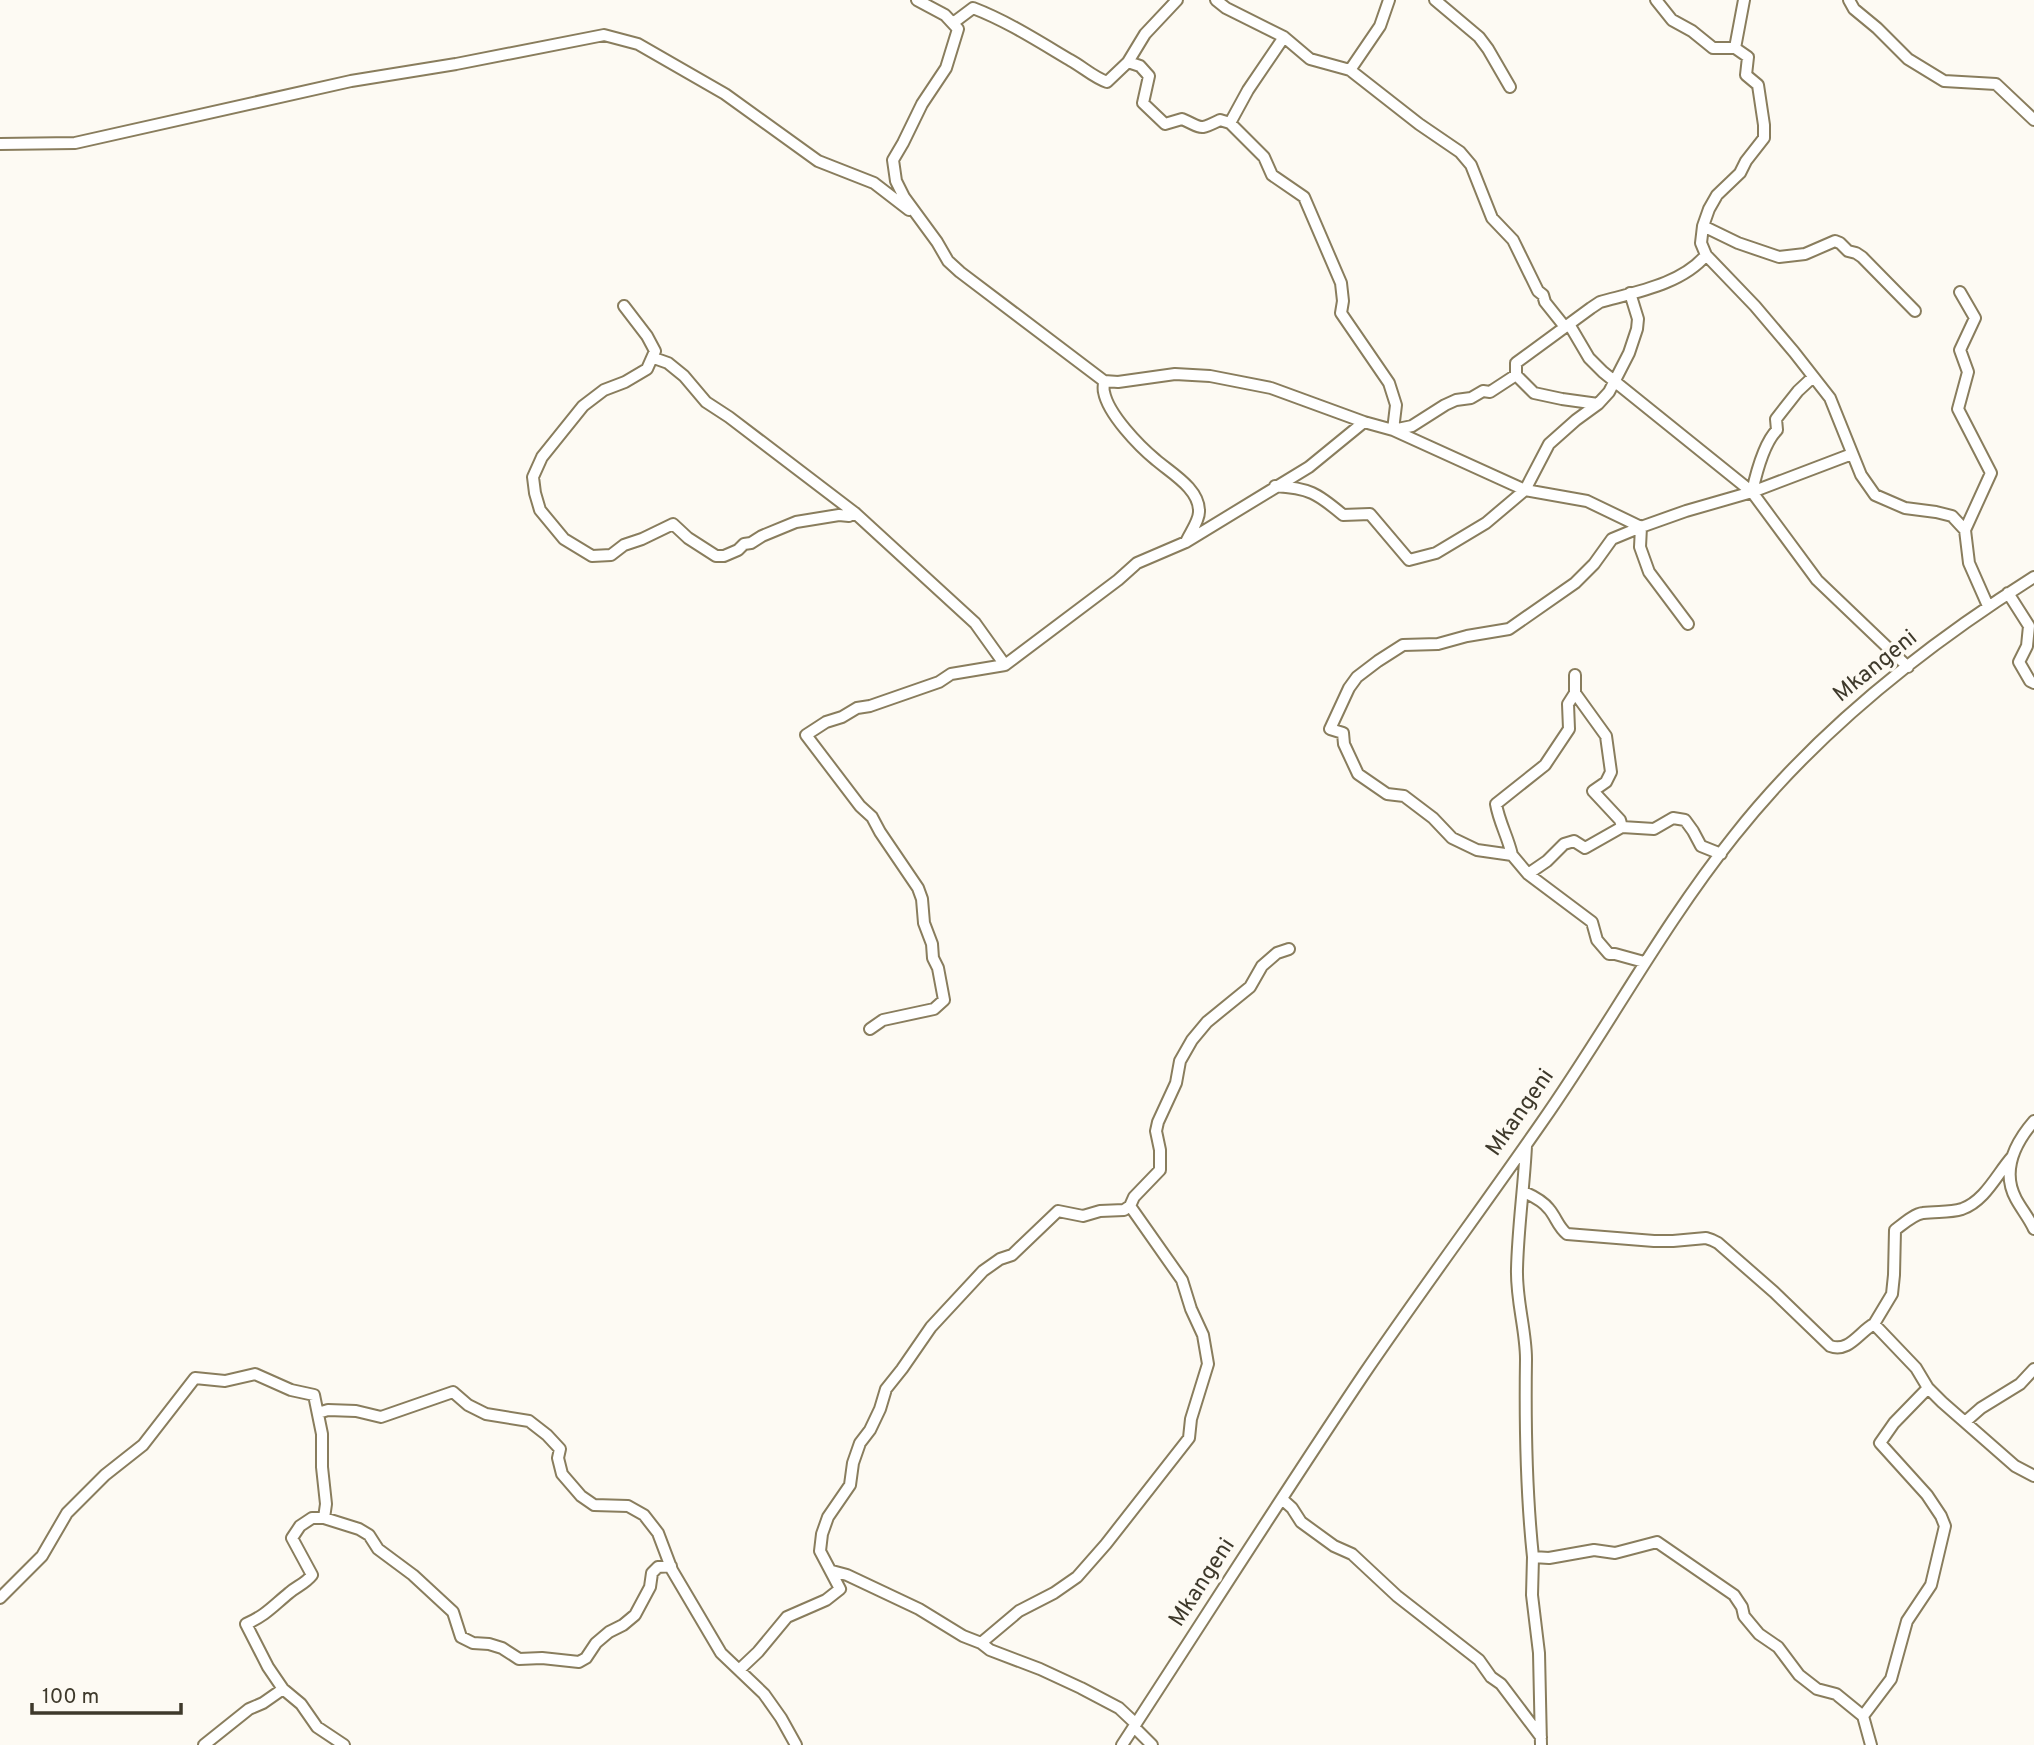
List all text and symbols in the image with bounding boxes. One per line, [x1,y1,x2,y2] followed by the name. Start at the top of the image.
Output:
[1828,624,1924,710] street label: Mkangeni
[1480,1064,1562,1162] street label: Mkangeni
[1164,1533,1242,1633] street label: Mkangeni
[32,1672,180,1716] scale bar
[42,1684,99,1711] text: 100 m

